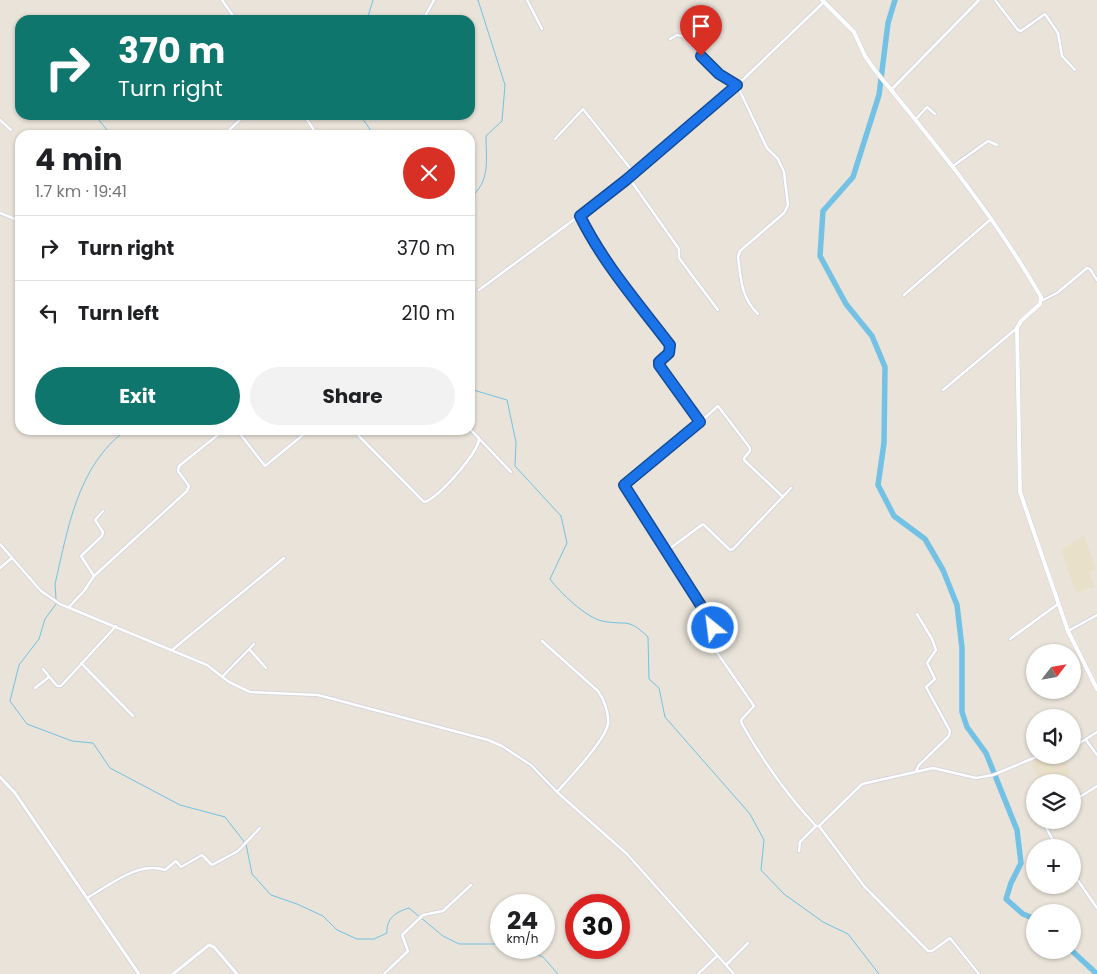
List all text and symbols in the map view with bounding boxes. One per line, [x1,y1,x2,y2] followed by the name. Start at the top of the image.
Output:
[680,5,722,56] pin
[687,12,715,40] icon: arrive
[118,26,225,75] text: 370 m
[35,35,100,100] icon: right
[118,73,223,104] text: Turn right
[35,138,123,181] text: 4 min
[403,147,455,199] button: close
[35,180,127,203] text: 1.7 km · 19:41
[35,234,63,262] icon: right
[78,235,174,262] text: Turn right
[397,235,455,262] text: 370 m
[35,299,63,327] icon: left
[78,300,159,327] text: Turn left
[401,300,455,327] text: 210 m
[35,367,240,425] button: Exit
[250,367,455,425] button: Share
[686,601,738,653] position arrow
[1026,644,1081,699] north arrow
[1026,644,1081,959] map controls
[1026,709,1081,764] button: sound
[1026,774,1081,829] button: layers
[1026,839,1081,894] button: +
[565,894,630,959] speed limit sign: 30
[507,903,538,938] text: 24
[1026,904,1081,959] button: −
[507,930,538,947] text: km/h

